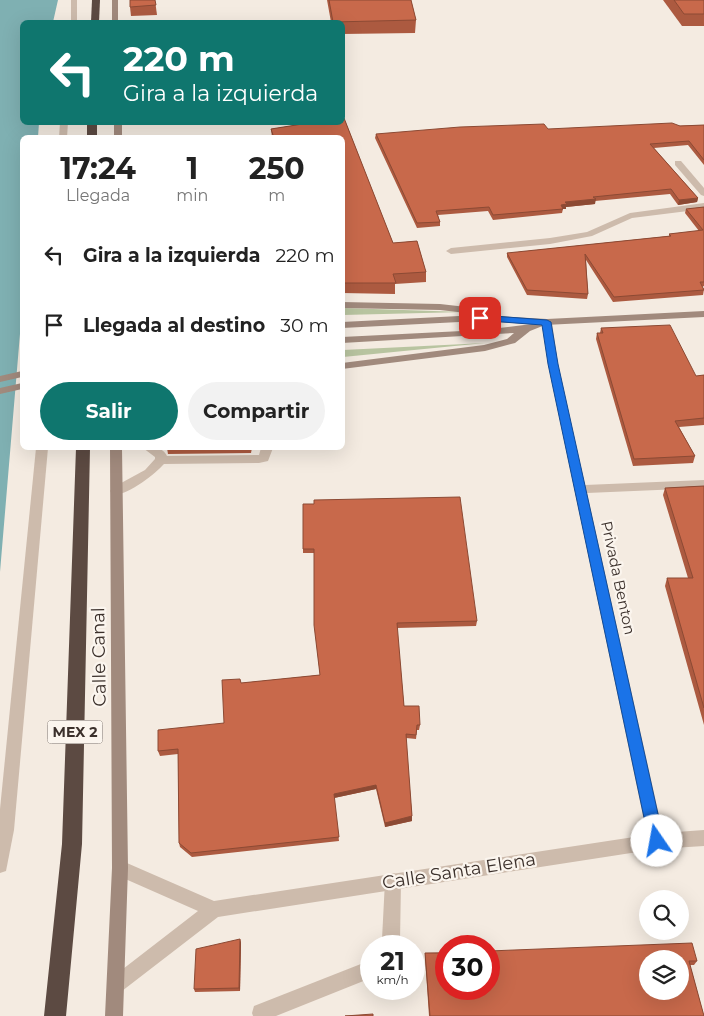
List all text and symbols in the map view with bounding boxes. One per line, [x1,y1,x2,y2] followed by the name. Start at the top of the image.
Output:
[123,37,235,80] text: 220 m
[40,40,105,105] icon: left
[123,80,318,107] text: Gira a la izquierda
[60,150,136,187] text: 17:24
[186,150,198,187] text: 1
[249,150,305,187] text: 250
[66,186,130,205] text: Llegada
[176,186,208,205] text: min
[268,186,285,205] text: m
[40,241,68,269] icon: left
[83,244,261,267] text: Gira a la izquierda
[276,244,335,267] text: 220 m
[459,297,501,339] pin
[466,304,494,332] icon: arrive
[40,311,68,339] icon: arrive
[83,314,265,337] text: Llegada al destino
[280,314,329,337] text: 30 m
[40,382,178,440] button: Salir
[188,382,325,440] button: Compartir
[597,519,640,637] street label: Privada Benton
[87,607,111,707] street label: Calle Canal
[48,720,102,744] road number: MEX 2
[630,814,682,866] position arrow
[381,848,537,894] street label: Calle Santa Elena
[639,890,689,1000] map controls
[639,890,689,940] button: search
[435,935,500,1000] speed limit sign: 30
[380,946,405,976] text: 21
[639,950,689,1000] button: layers
[376,972,409,987] text: km/h

